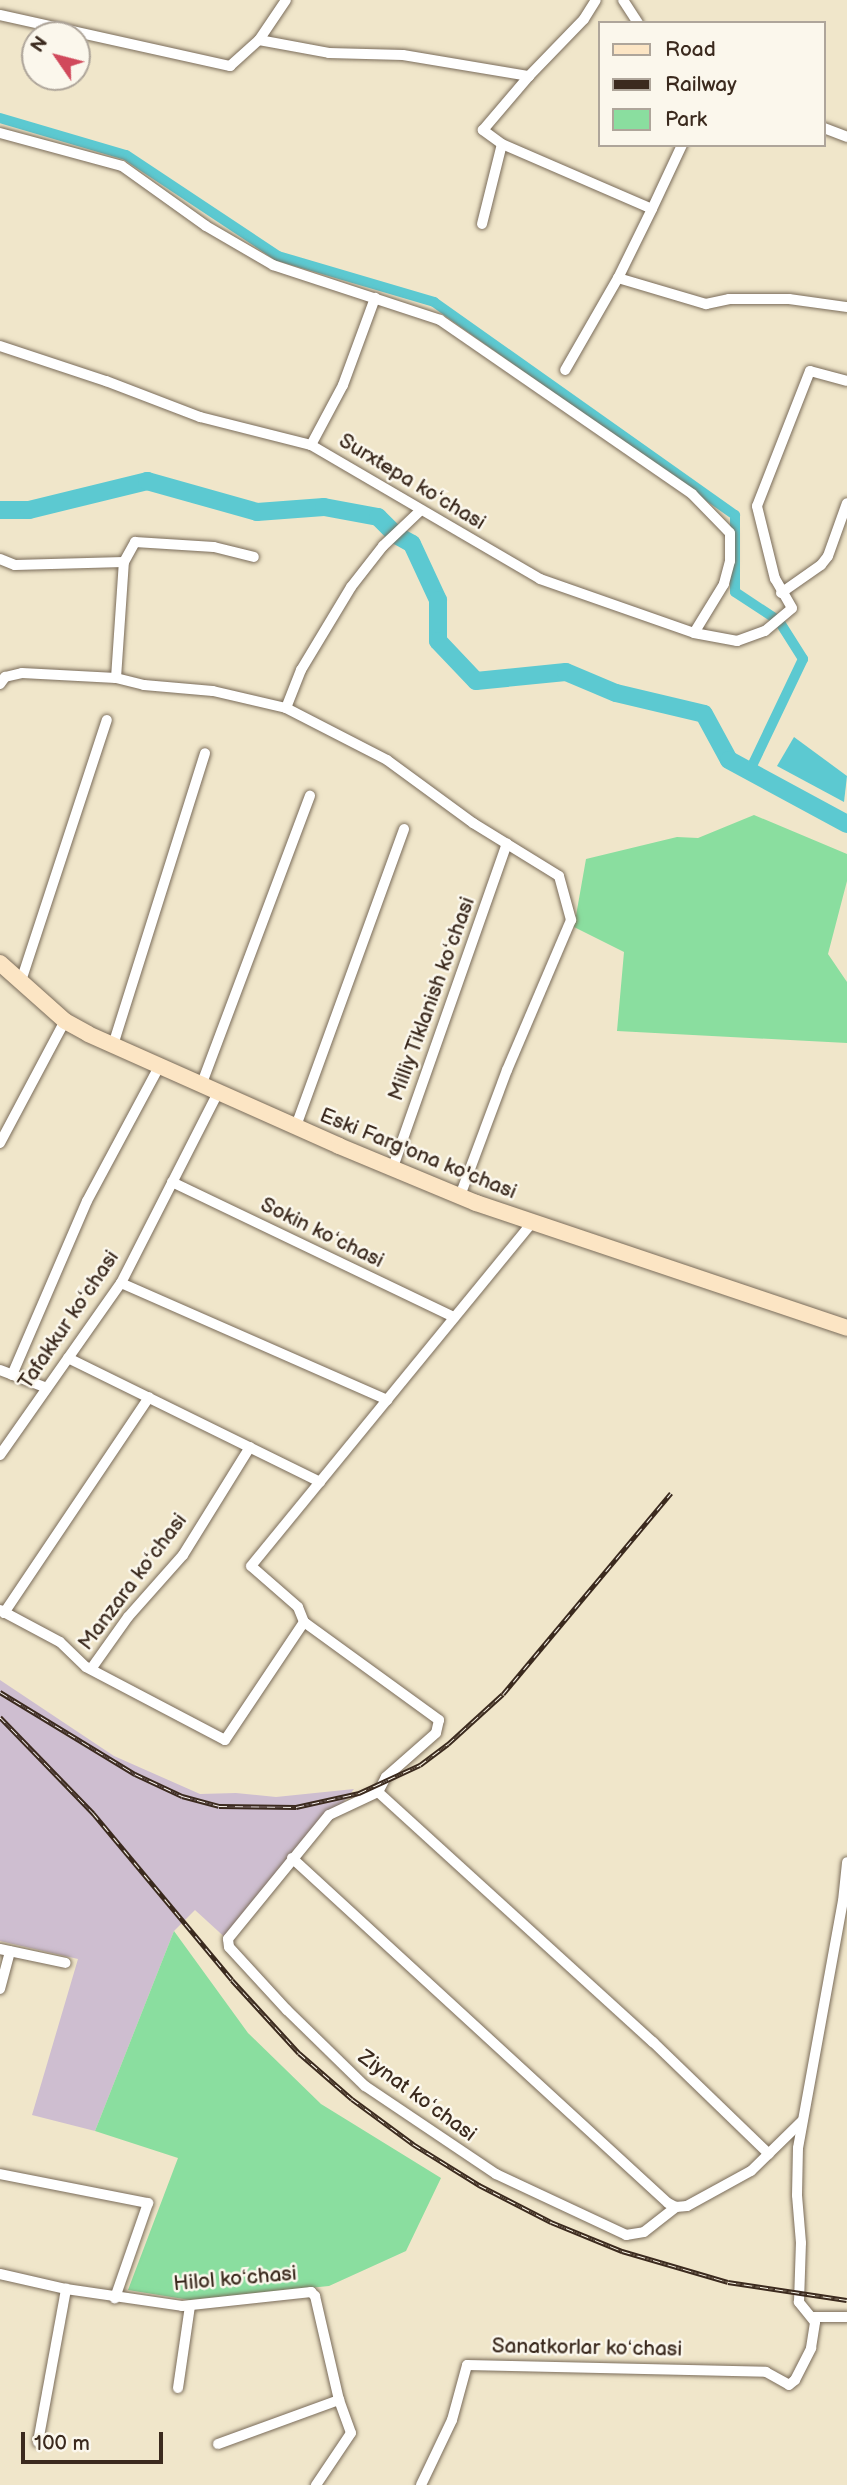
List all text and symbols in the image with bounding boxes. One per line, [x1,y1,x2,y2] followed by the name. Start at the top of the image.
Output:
[21,21,91,91] north arrow
[598,21,826,147] legend
[27,32,54,57] text: N
[665,37,716,62] text: Road
[665,72,737,97] text: Railway
[665,107,707,132] text: Park
[334,428,490,536] street label: Surxtepa koʻchasi
[383,893,481,1105] street label: Milliy Tiklanish koʻchasi
[316,1103,520,1205] street label: Eski Farg'ona ko'chasi
[256,1192,388,1274] street label: Sokin koʻchasi
[13,1246,125,1394] street label: Tafakkur koʻchasi
[73,1509,193,1655] street label: Manzara koʻchasi
[353,2045,481,2147] street label: Ziynat koʻchasi
[172,2261,298,2297] street label: Hilol koʻchasi
[492,2334,682,2362] street label: Sanatkorlar koʻchasi
[24,2418,166,2462] scale bar
[34,2431,90,2456] text: 100 m

